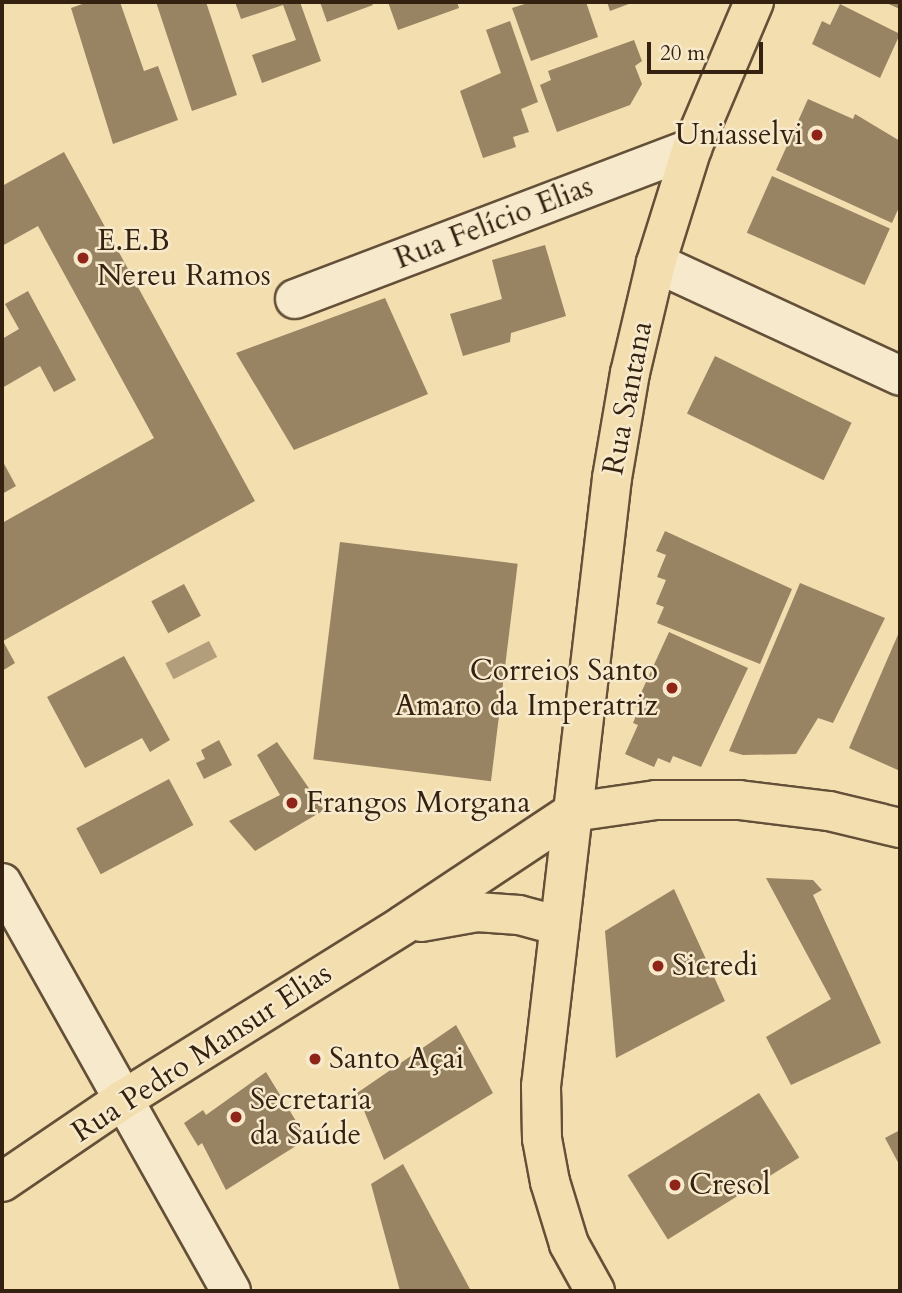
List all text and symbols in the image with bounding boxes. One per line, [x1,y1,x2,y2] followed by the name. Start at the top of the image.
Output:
[650,28,766,72] scale bar
[660,39,705,68] text: 20 m
[675,117,803,153] place label: Uniasselvi
[809,127,825,143] marker: Uniasselvi
[390,169,598,277] street label: Rua Felício Elias
[97,223,271,294] place label: E.E.B Nereu Ramos
[75,250,91,266] marker: E.E.B Nereu Ramos
[595,318,661,478] street label: Rua Santana
[395,653,658,724] place label: Correios Santo Amaro da Imperatriz
[664,680,680,696] marker: Correios Santo Amaro da Imperatriz
[306,785,530,821] place label: Frangos Morgana
[284,795,300,811] marker: Frangos Morgana
[672,948,758,984] place label: Sicredi
[65,956,339,1150] street label: Rua Pedro Mansur Elias
[650,958,666,974] marker: Sicredi
[329,1041,464,1077] place label: Santo Açai
[307,1051,323,1067] marker: Santo Açai
[250,1082,372,1152] place label: Secretaria da Saúde
[228,1109,244,1125] marker: Secretaria da Saúde
[689,1167,770,1203] place label: Cresol
[667,1177,683,1193] marker: Cresol

